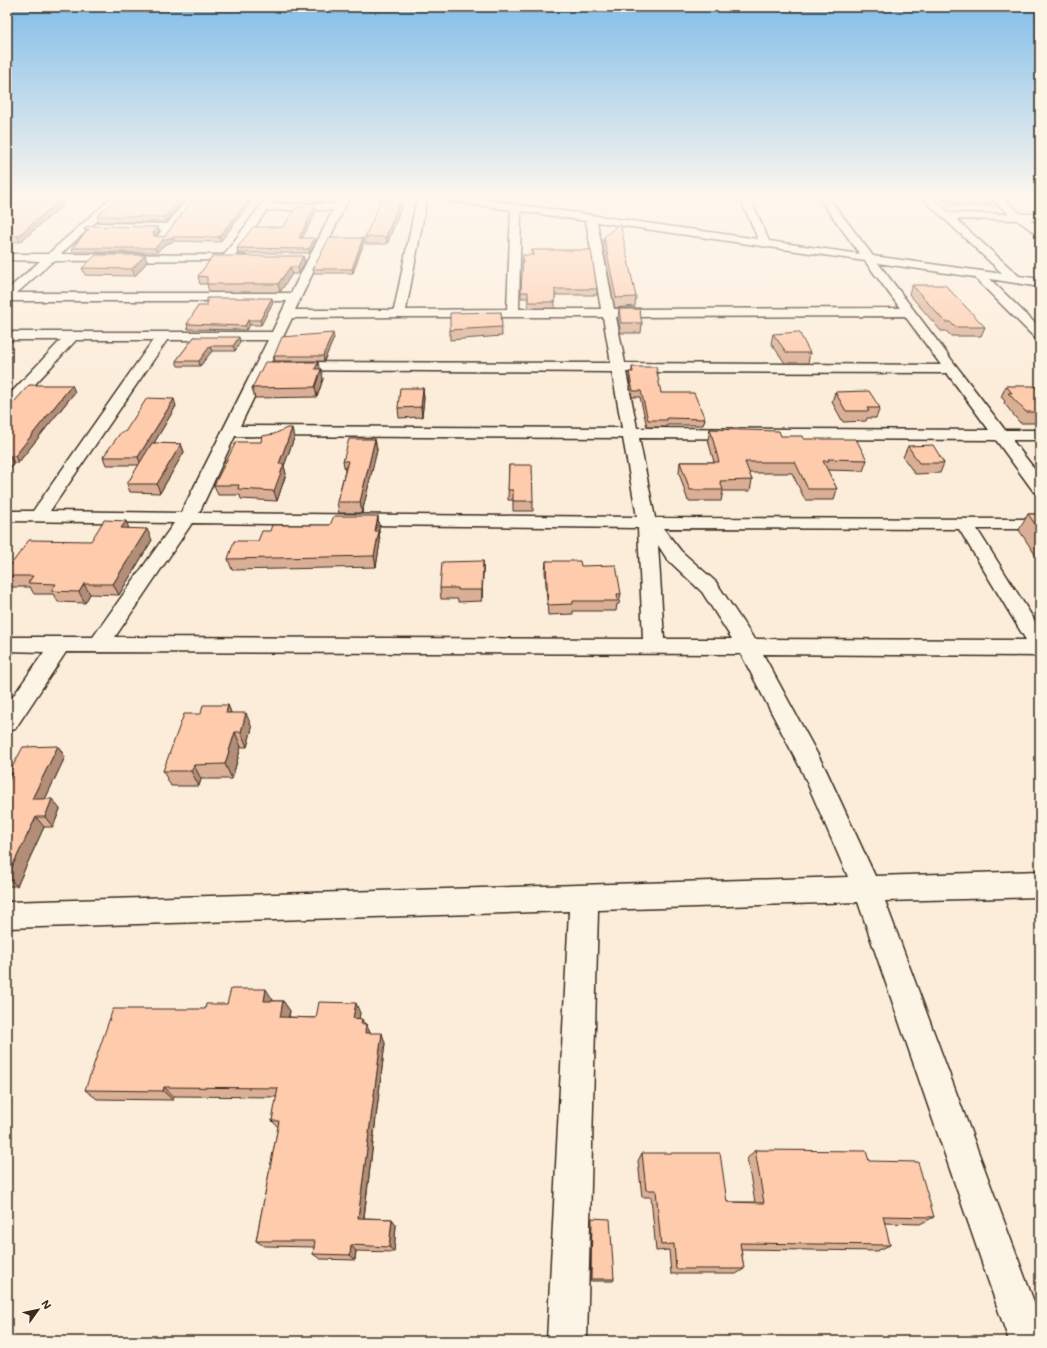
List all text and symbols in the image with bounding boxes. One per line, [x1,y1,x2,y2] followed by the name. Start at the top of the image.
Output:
[18,1290,58,1330] north arrow
[38,1297,55,1312] text: N

